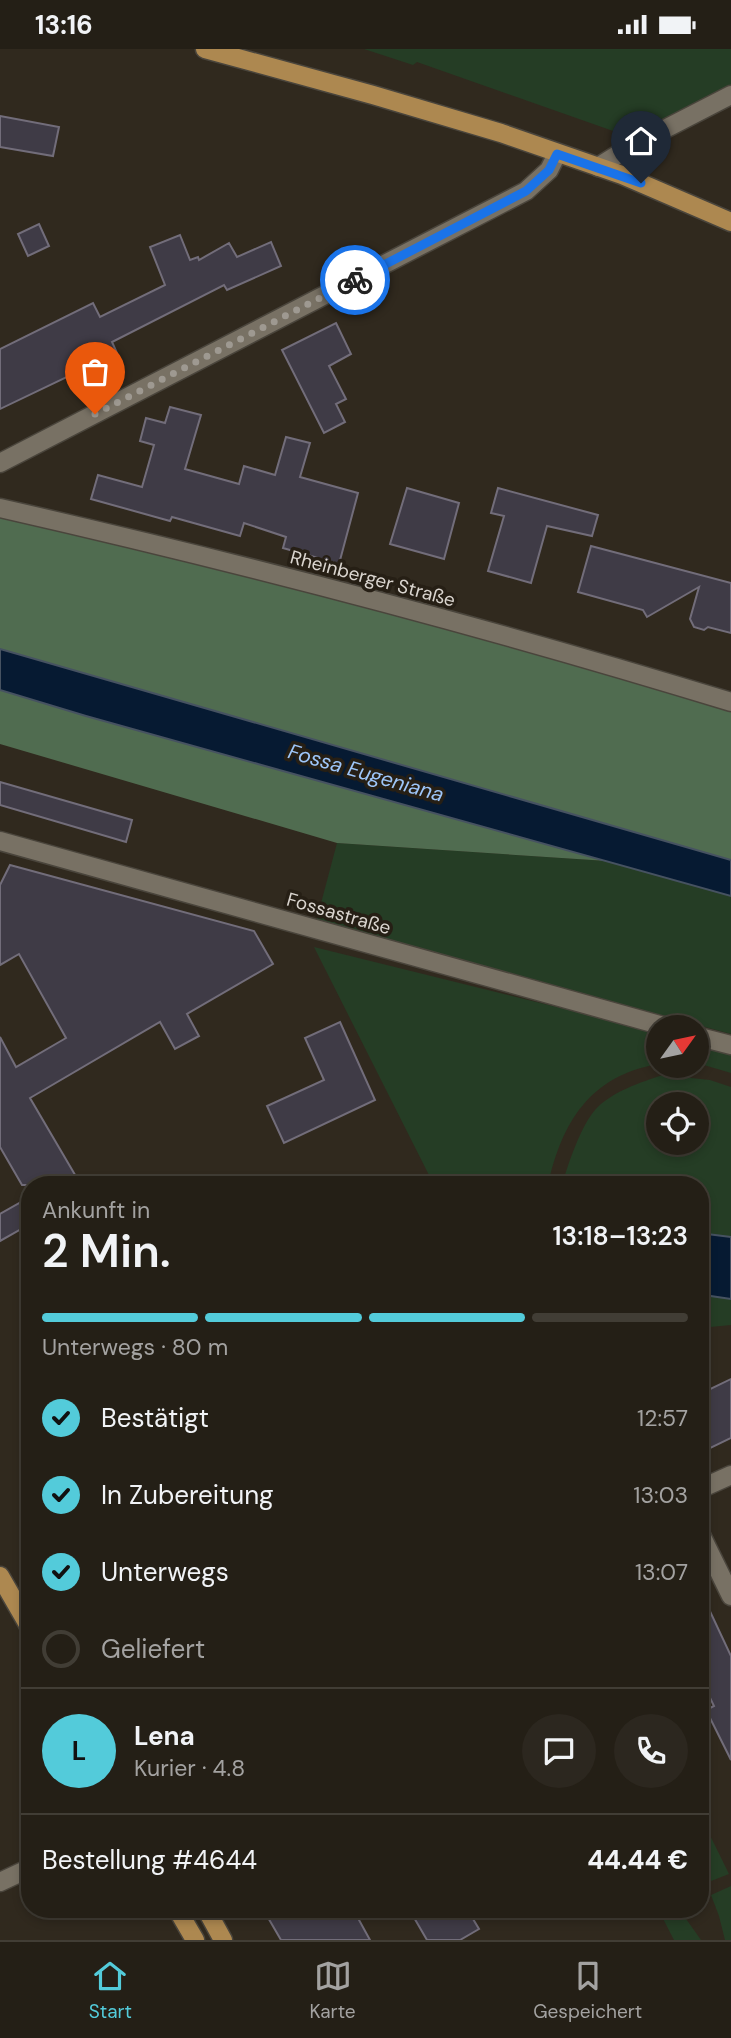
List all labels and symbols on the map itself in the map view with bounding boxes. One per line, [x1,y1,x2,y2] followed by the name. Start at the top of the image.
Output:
[611,111,671,183] pin
[320,245,390,315] courier
[65,342,125,414] pin
[288,544,458,613] street label: Rheinberger Straße
[285,737,447,809] water label: Fossa Eugeniana
[284,887,394,940] street label: Fossastraße
[646,1015,709,1078] north arrow

